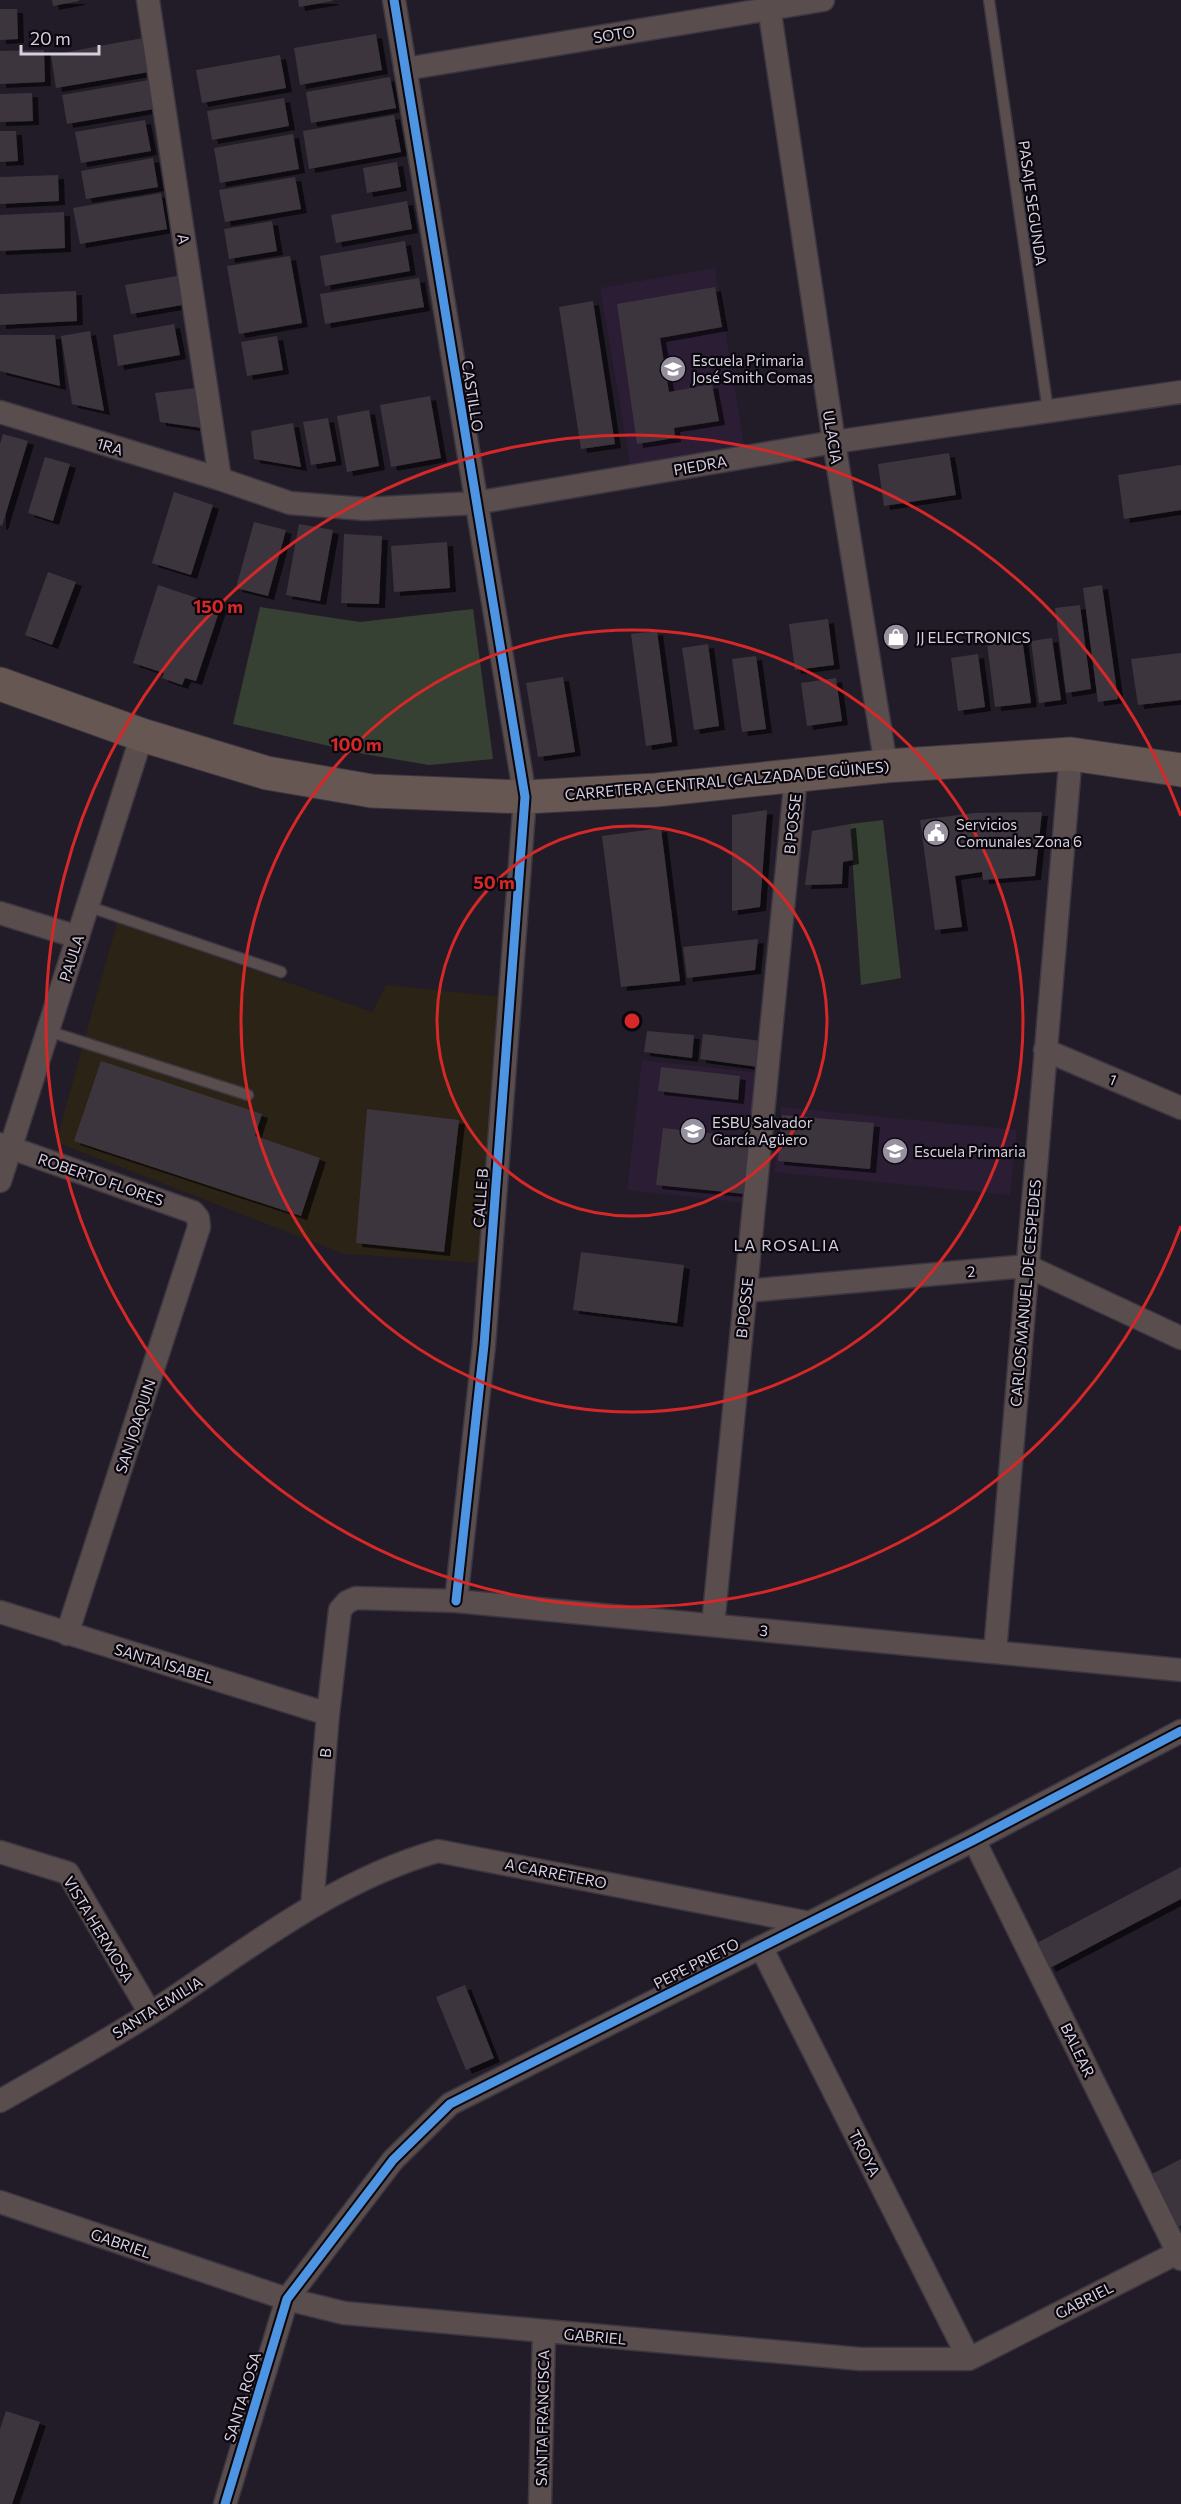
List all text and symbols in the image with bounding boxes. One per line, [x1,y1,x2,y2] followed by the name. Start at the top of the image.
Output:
[21,18,99,56] scale bar
[592,22,636,46] street label: SOTO
[30,27,71,49] text: 20 m
[1015,139,1051,267] street label: PASAJE SEGUNDA
[174,232,194,246] street label: A
[692,351,813,386] place label: Escuela Primaria José Smith Comas
[658,354,688,384] school or university icon: Escuela Primaria José Smith Comas
[458,359,488,433] street label: CASTILLO
[820,409,846,465] street label: ULACIA
[95,433,125,459] street label: 1RA
[672,451,728,479] street label: PIEDRA
[193,595,243,617] text: 150 m
[881,622,911,652] shop icon: JJ ELECTRONICS
[916,628,1031,646] place label: JJ ELECTRONICS
[330,733,382,755] text: 100 m
[564,757,890,803] street label: CARRETERA CENTRAL (CALZADA DE GÜINES)
[780,793,804,855] street label: B POSSE
[956,815,1082,850] place label: Servicios Comunales Zona 6
[921,818,951,848] public building icon: Servicios Comunales Zona 6
[473,871,515,893] text: 50 m
[55,932,87,984] street label: PAULA
[622,1011,642,1031] centre of rings
[1107,1069,1119,1089] street label: 1
[712,1113,813,1148] place label: ESBU Salvador García Agüero
[678,1116,708,1146] school or university icon: ESBU Salvador García Agüero
[880,1136,910,1166] school or university icon: Escuela Primaria
[914,1142,1026,1160] place label: Escuela Primaria
[36,1149,166,1209] street label: ROBERTO FLORES
[469,1168,491,1228] street label: CALLE B
[1006,1178,1044,1407] street label: CARLOS MANUEL DE CESPEDES
[734,1235,840,1254] district label: LA ROSALIA
[966,1262,976,1280] street label: 2
[732,1277,756,1339] street label: B POSSE
[111,1377,159,1475] street label: SAN JOAQUIN
[759,1621,769,1639] street label: 3
[112,1639,216,1687] street label: SANTA ISABEL
[316,1747,334,1759] street label: B
[504,1854,608,1892] street label: A CARRETERO
[60,1873,138,1985] street label: VISTA HERMOSA
[650,1934,742,1992] street label: PEPE PRIETO
[109,1972,205,2042] street label: SANTA EMILIA
[1057,2020,1099,2080] street label: BALEAR
[846,2127,884,2179] street label: TROYA
[88,2224,154,2262] street label: GABRIEL
[1052,2278,1116,2322] street label: GABRIEL
[563,2324,627,2348] street label: GABRIEL
[220,2350,264,2444] street label: SANTA ROSA
[532,2350,552,2486] street label: SANTA FRANCISCA

